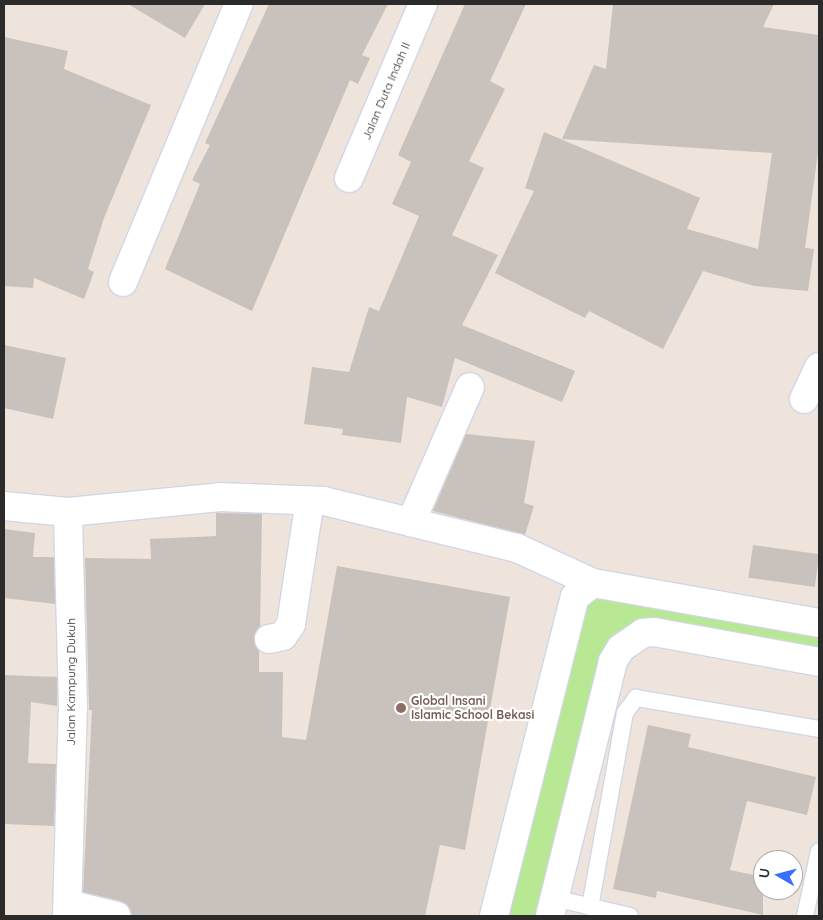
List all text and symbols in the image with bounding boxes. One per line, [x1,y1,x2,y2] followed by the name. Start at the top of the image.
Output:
[359,40,413,142] street label: Jalan Duta Indah II
[64,618,78,746] street label: Jalan Kampung Dukuh
[411,694,534,722] place label: Global Insani Islamic School Bekasi
[395,702,407,714] marker: Global Insani Islamic School Bekasi
[753,850,803,900] north arrow
[755,867,774,879] text: U

